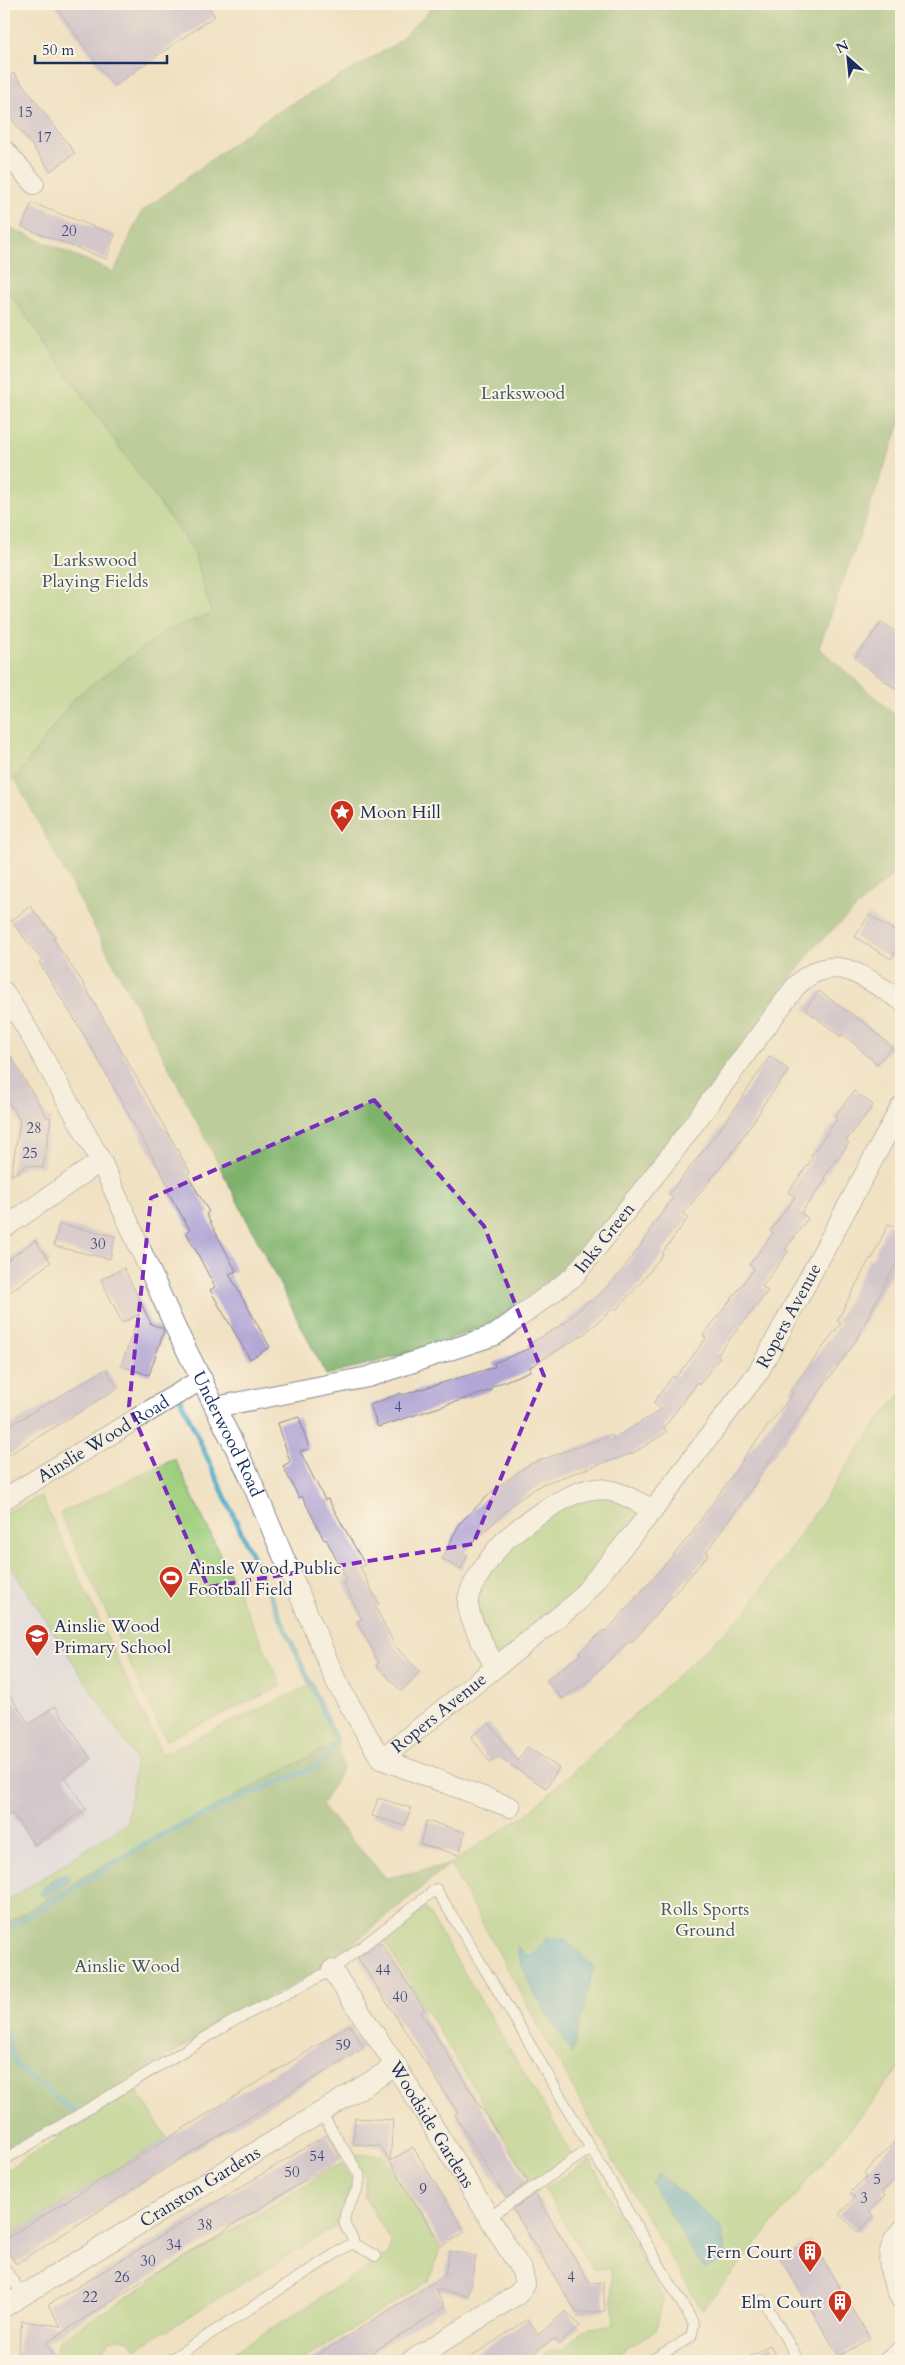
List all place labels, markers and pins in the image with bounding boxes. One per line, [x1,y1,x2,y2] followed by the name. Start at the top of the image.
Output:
[329,799,355,833] place icon: Moon Hill
[360,800,441,825] place label: Moon Hill
[188,1556,342,1602] place label: Ainsle Wood Public Football Field
[158,1565,184,1599] sports icon: Ainsle Wood Public Football Field
[54,1614,172,1660] place label: Ainslie Wood Primary School
[24,1623,50,1657] school or university icon: Ainslie Wood Primary School
[797,2239,823,2273] building icon: Fern Court
[706,2240,792,2265] place label: Fern Court
[827,2289,853,2323] building icon: Elm Court
[741,2290,822,2315] place label: Elm Court

